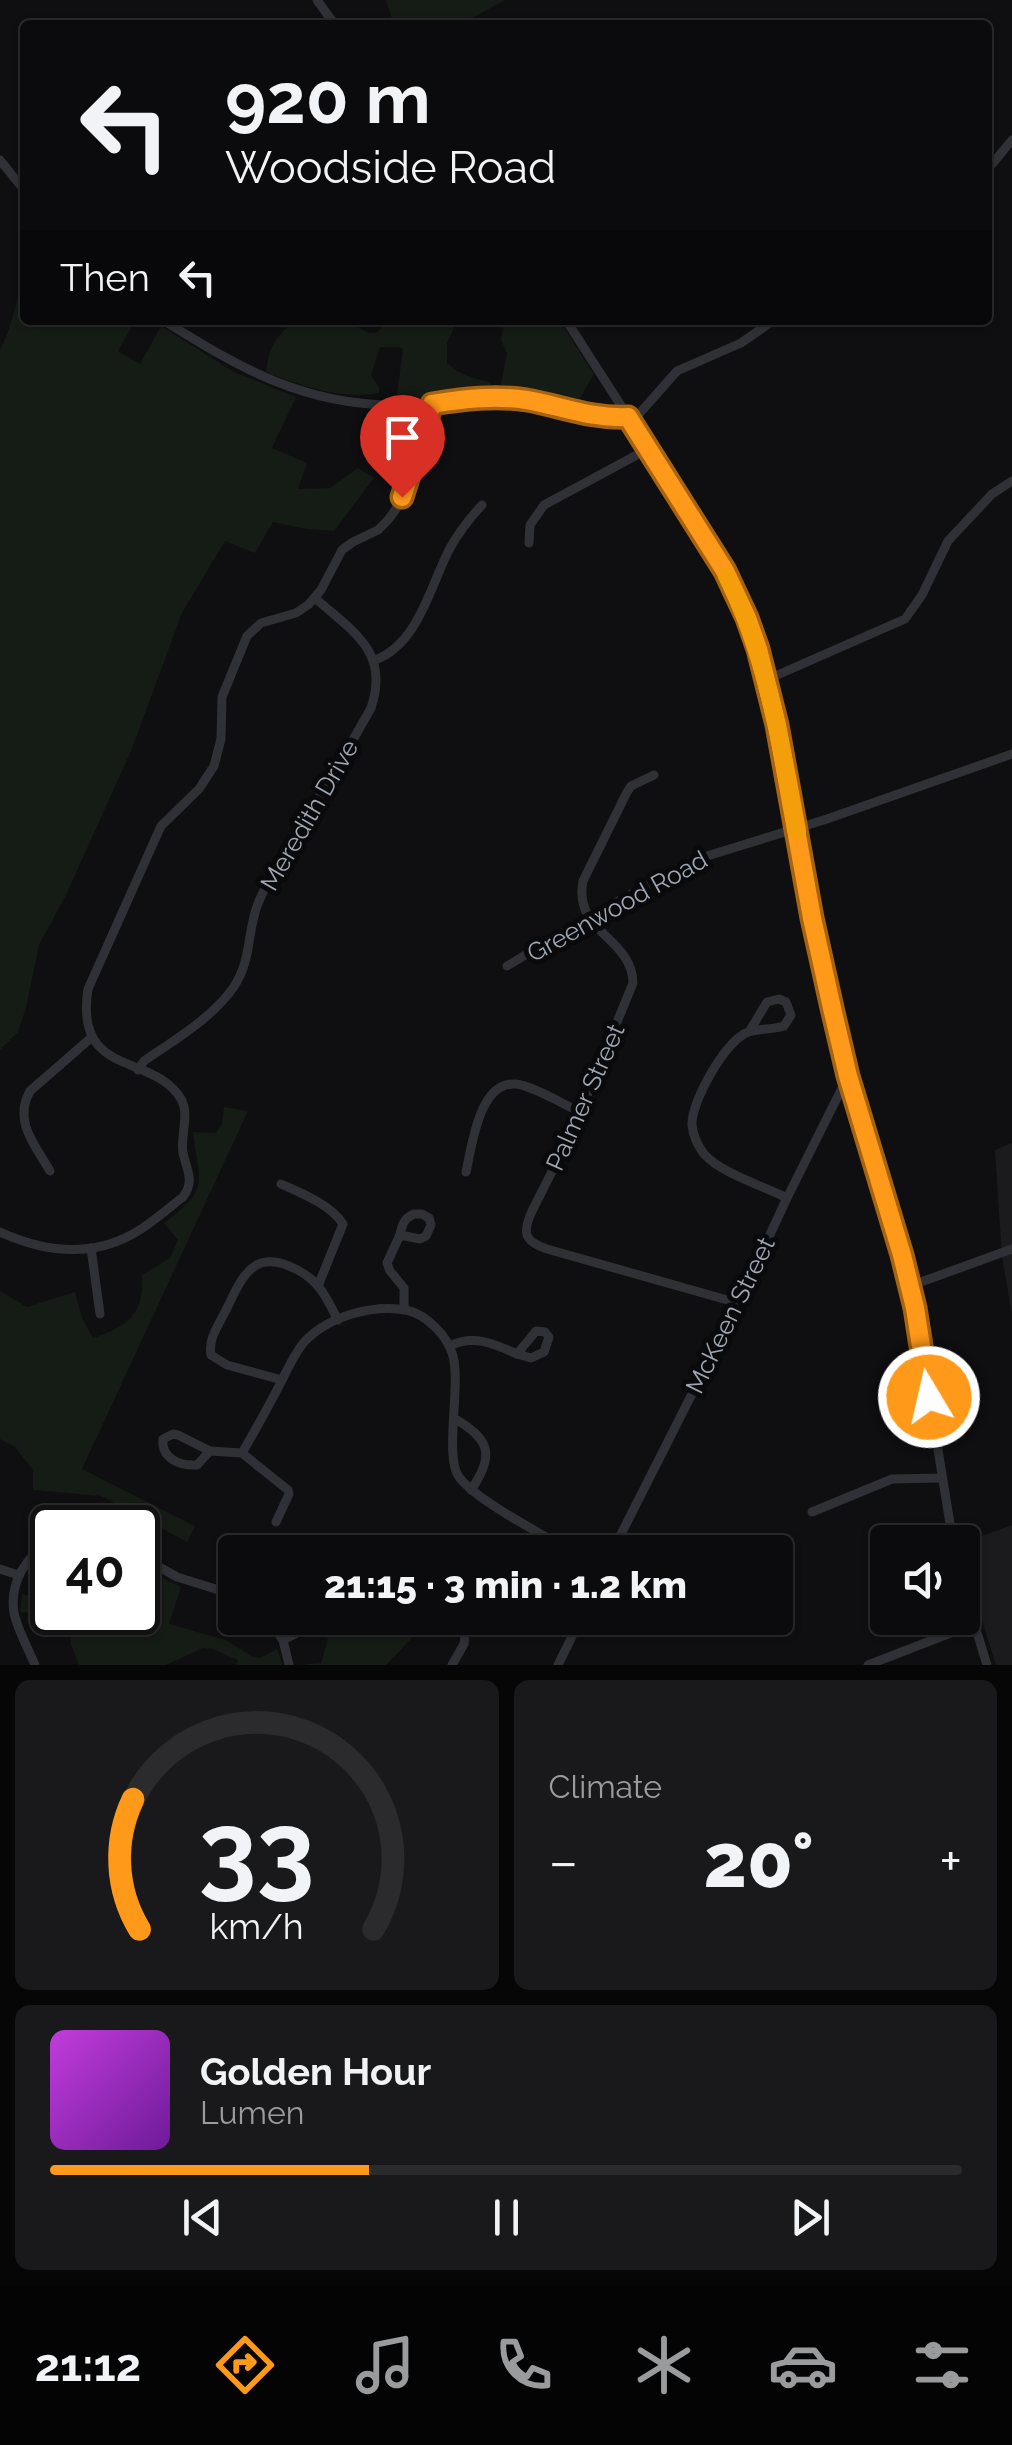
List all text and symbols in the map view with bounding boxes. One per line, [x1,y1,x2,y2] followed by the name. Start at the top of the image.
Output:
[225,57,431,139] text: 920 m
[60,60,190,190] icon: left
[225,141,556,194] text: Woodside Road
[170,250,225,305] icon: left
[60,255,150,300] text: Then
[360,395,445,498] pin
[375,410,430,465] icon: arrive
[254,734,364,896] street label: Meredith Drive
[522,844,712,968] street label: Greenwood Road
[539,1018,631,1175] street label: Palmer Street
[679,1231,781,1398] street label: McKeen Street
[877,1345,981,1449] position arrow
[30,1505,160,1635] speed limit sign: 40
[870,1525,980,1635] map controls
[870,1525,980,1635] button: sound
[324,1562,687,1607] text: 21:15 · 3 min · 1.2 km
[549,1768,662,1805] text: Climate
[199,1789,315,1911] text: 33
[703,1816,814,1905] text: 20°
[549,1829,578,1894] text: −
[939,1829,962,1894] text: +
[210,1905,304,1947] text: km/h
[200,2049,431,2094] text: Golden Hour
[200,2094,304,2131] text: Lumen
[175,2190,230,2245] icon: previous
[479,2190,534,2245] icon: pause
[783,2190,838,2245] icon: next
[210,2330,280,2400] icon: directions
[350,2330,420,2400] icon: music
[489,2330,559,2400] icon: phone
[629,2330,699,2400] icon: climate
[768,2330,838,2400] icon: car
[907,2330,977,2400] icon: filters
[35,2339,141,2392] text: 21:12

